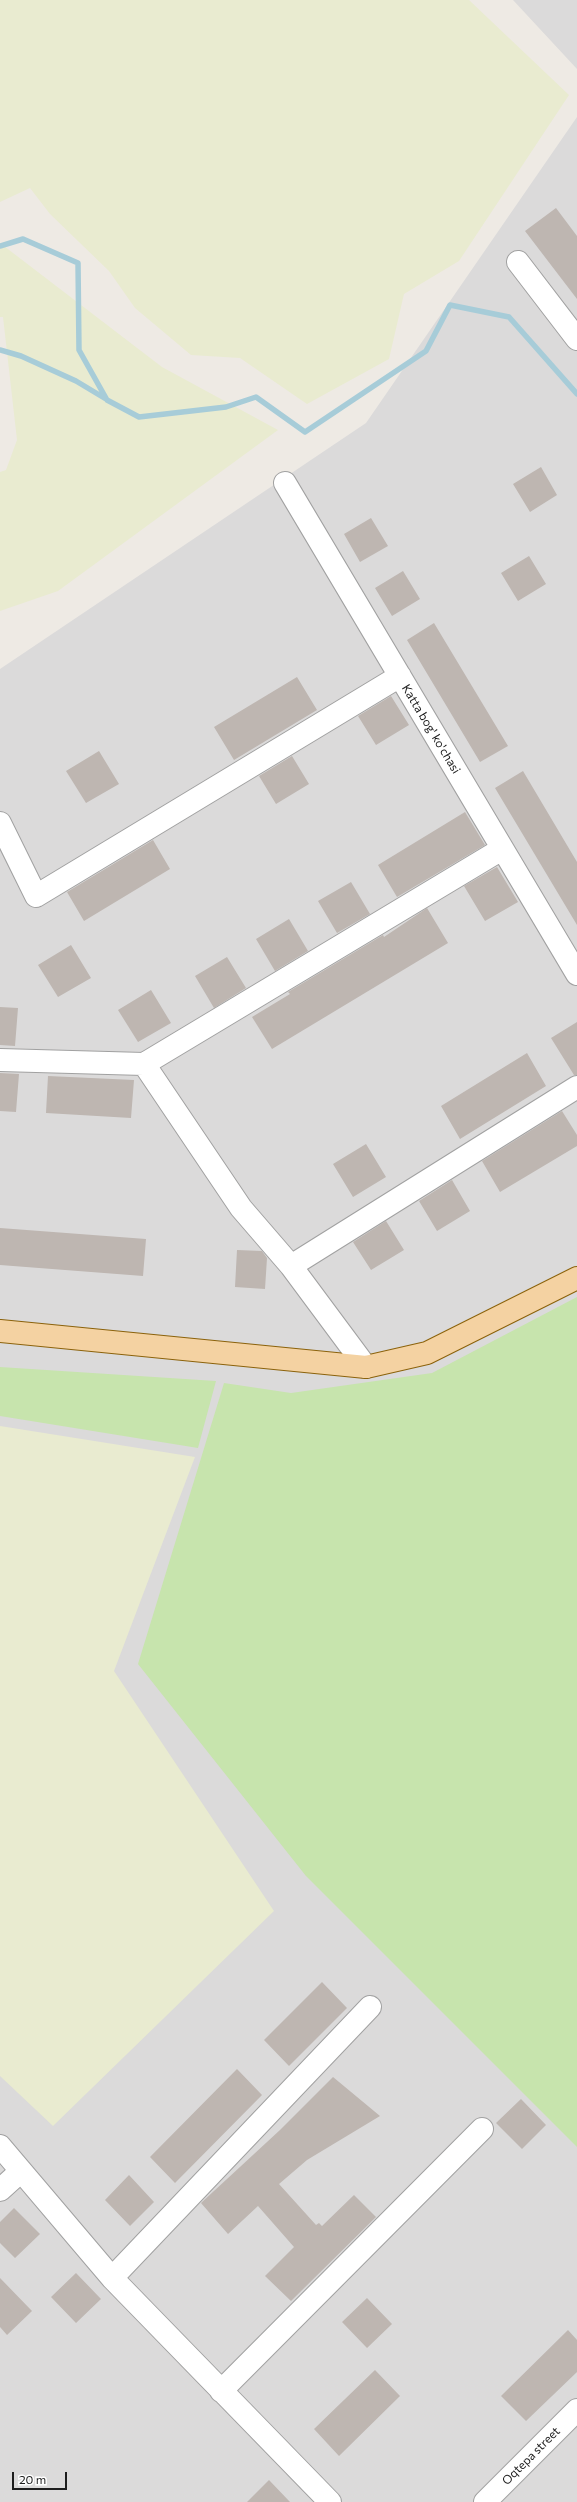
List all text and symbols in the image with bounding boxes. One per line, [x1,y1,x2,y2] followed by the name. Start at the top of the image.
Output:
[399,682,463,776] street label: Katta bog' ko'chasi
[499,2424,563,2488] street label: Oqtepa street
[14,2464,69,2490] scale bar
[19,2472,46,2486] text: 20 m

